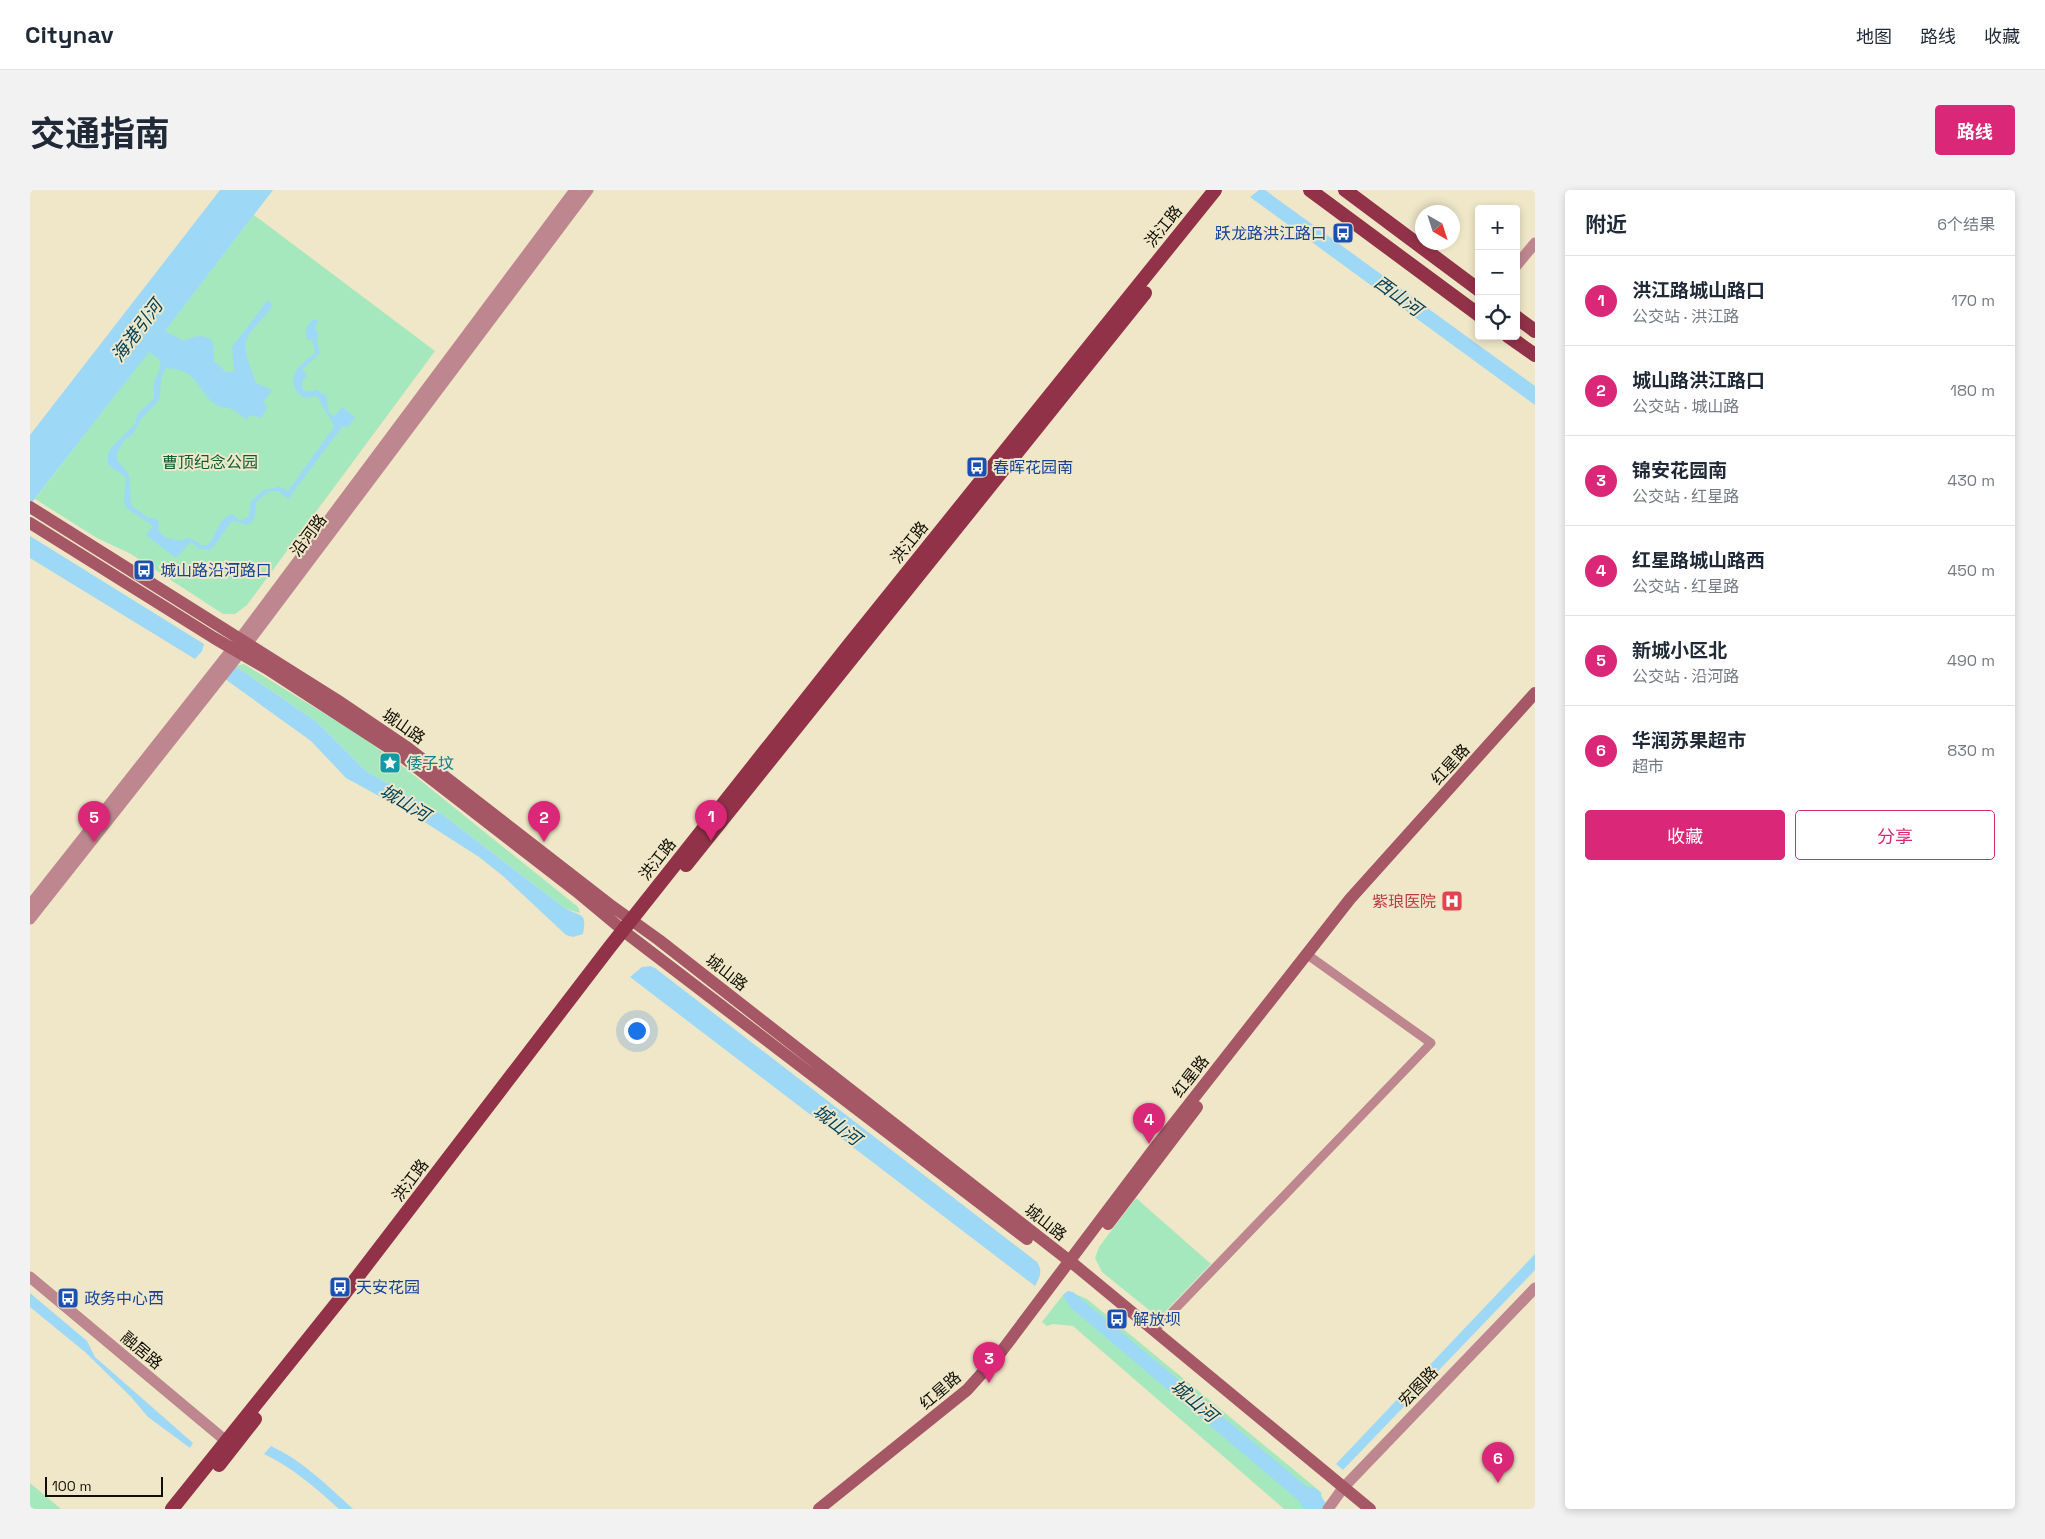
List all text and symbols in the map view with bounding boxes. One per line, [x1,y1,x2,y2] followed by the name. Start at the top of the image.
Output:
[25,19,114,50] text: Citynav
[1856,25,1892,48] text: 地图
[1920,25,1956,48] text: 路线
[1984,25,2020,48] text: 收藏
[1935,105,2015,155] button: 路线
[30,112,170,156] text: 交通指南
[1140,201,1187,252] street label: 洪江路
[1415,205,1460,250] north arrow
[1475,205,1520,340] map controls
[1475,205,1520,250] button: +
[1585,211,1627,238] text: 附近
[1937,214,1995,235] text: 6个结果
[1331,221,1355,245] bus stop icon: 跃龙路洪江路口
[1215,223,1327,244] place label: 跃龙路洪江路口
[1475,250,1520,295] button: −
[1370,270,1429,323] water label: 西山河
[1632,278,1765,303] text: 洪江路城山路口
[1597,290,1605,311] text: 1
[1951,290,1995,311] text: 170 m
[106,293,169,366] water label: 海港引河
[1475,295,1520,340] button: locate
[1632,306,1739,327] text: 公交站 · 洪江路
[1632,368,1765,393] text: 城山路洪江路口
[1596,380,1606,401] text: 2
[1950,380,1995,401] text: 180 m
[1632,396,1739,417] text: 公交站 · 城山路
[162,452,258,473] park label: 曹顶纪念公园
[965,455,989,479] bus stop icon: 春晖花园南
[993,457,1073,478] place label: 春晖花园南
[1632,458,1727,483] text: 锦安花园南
[1596,470,1606,491] text: 3
[1947,470,1995,491] text: 430 m
[1632,486,1739,507] text: 公交站 · 红星路
[286,510,331,561] street label: 沿河路
[886,517,933,568] street label: 洪江路
[1632,548,1765,573] text: 红星路城山路西
[132,558,156,582] bus stop icon: 城山路沿河路口
[160,560,272,581] place label: 城山路沿河路口
[1596,560,1606,581] text: 4
[1947,560,1995,581] text: 450 m
[1632,576,1739,597] text: 公交站 · 红星路
[1632,638,1727,663] text: 新城小区北
[1596,650,1606,671] text: 5
[1947,650,1995,671] text: 490 m
[1632,666,1739,687] text: 公交站 · 沿河路
[378,704,429,749] street label: 城山路
[1632,728,1746,753] text: 华润苏果超市
[1427,739,1474,789] street label: 红星路
[1596,740,1606,761] text: 6
[1947,740,1995,761] text: 830 m
[378,751,402,775] place icon: 倭子坟
[406,753,454,774] place label: 倭子坟
[1632,756,1664,777] text: 超市
[376,779,437,828] water label: 城山河
[695,800,727,841] pin: 1
[78,801,110,842] pin: 5
[528,801,560,842] pin: 2
[1585,810,1785,860] button: 收藏
[1795,810,1995,860] button: 分享
[634,834,680,885] street label: 洪江路
[1440,889,1464,913] hospital icon: 紫琅医院
[1372,891,1436,912] place label: 紫琅医院
[701,949,752,995] street label: 城山路
[624,1018,650,1044] your location
[1167,1051,1213,1102] street label: 红星路
[809,1099,868,1152] water label: 城山河
[1133,1103,1165,1144] pin: 4
[388,1155,433,1206] street label: 洪江路
[1020,1199,1071,1245] street label: 城山路
[328,1275,352,1299] bus stop icon: 天安花园
[356,1277,420,1298] place label: 天安花园
[56,1286,80,1310] bus stop icon: 政务中心西
[84,1288,164,1309] place label: 政务中心西
[1105,1307,1129,1331] bus stop icon: 解放坝
[1133,1309,1181,1330] place label: 解放坝
[117,1327,167,1374] street label: 融居路
[973,1342,1005,1383] pin: 3
[1394,1362,1443,1411] street label: 宏图路
[915,1367,965,1414] street label: 红星路
[1166,1374,1225,1429] water label: 城山河
[1482,1442,1514,1483] pin: 6
[45,1474,162,1497] scale bar
[52,1477,91,1495] text: 100 m

